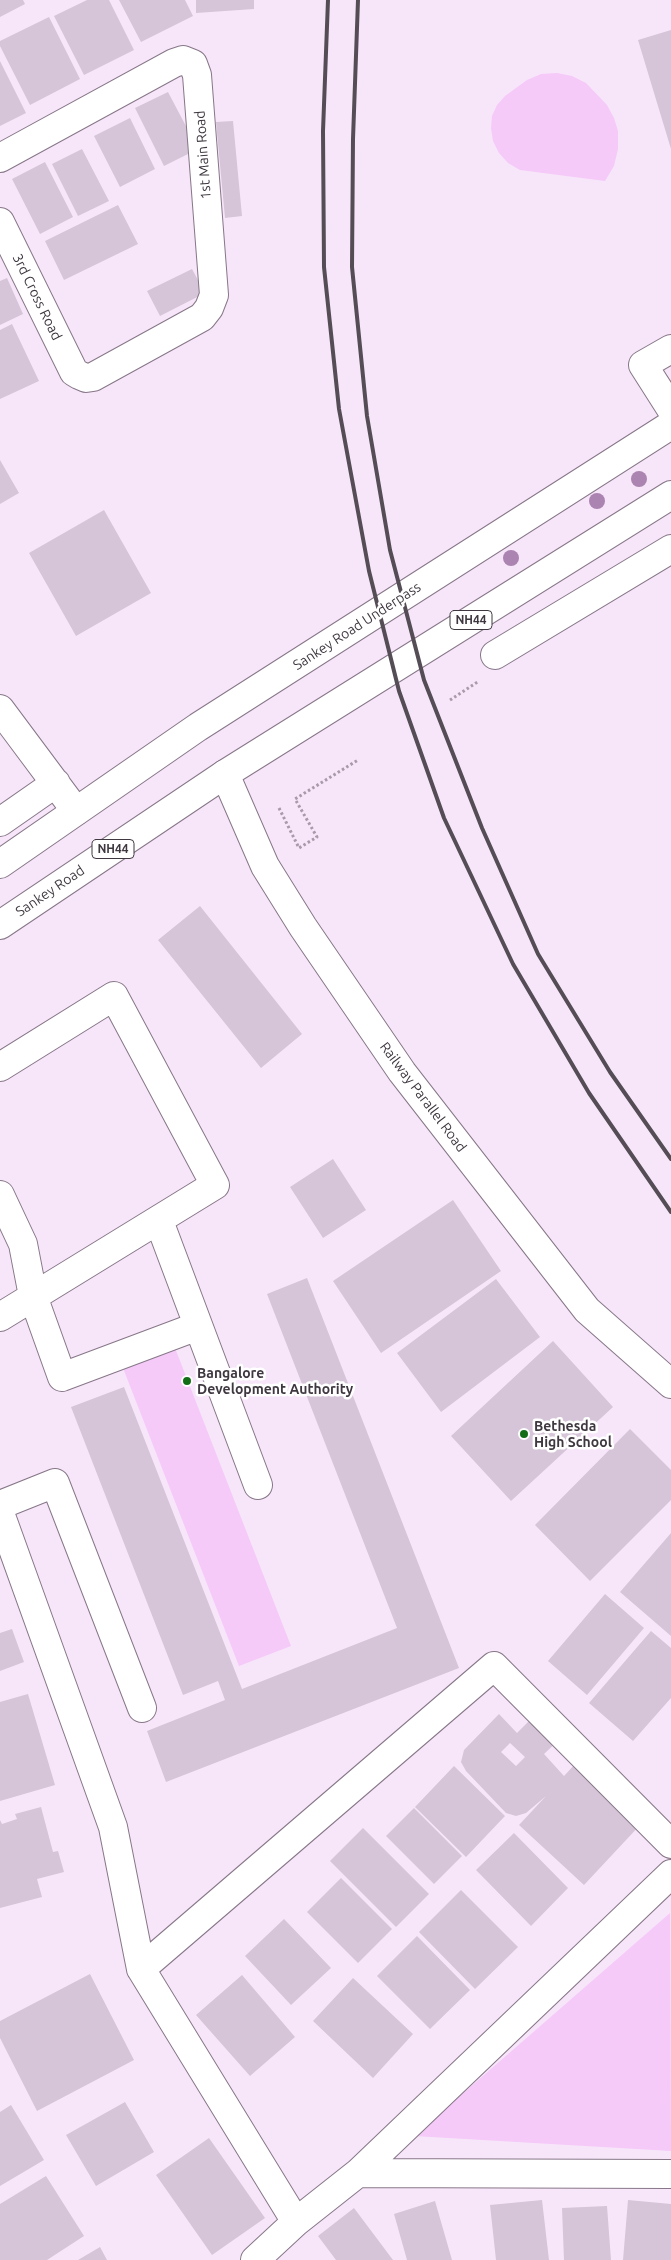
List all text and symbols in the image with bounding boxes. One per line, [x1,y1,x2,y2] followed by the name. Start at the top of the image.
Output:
[192,110,214,200] street label: 1st Main Road
[9,251,65,343] street label: 3rd Cross Road
[290,578,424,674] street label: Sankey Road Underpass
[450,610,492,630] road number: NH44
[92,840,134,859] road number: NH44
[12,862,88,920] street label: Sankey Road
[376,1039,470,1155] street label: Railway Parallel Road
[197,1365,353,1398] place label: Bangalore Development Authority
[181,1375,193,1387] marker: Bangalore Development Authority
[534,1418,612,1450] place label: Bethesda High School
[518,1428,530,1440] marker: Bethesda High School

